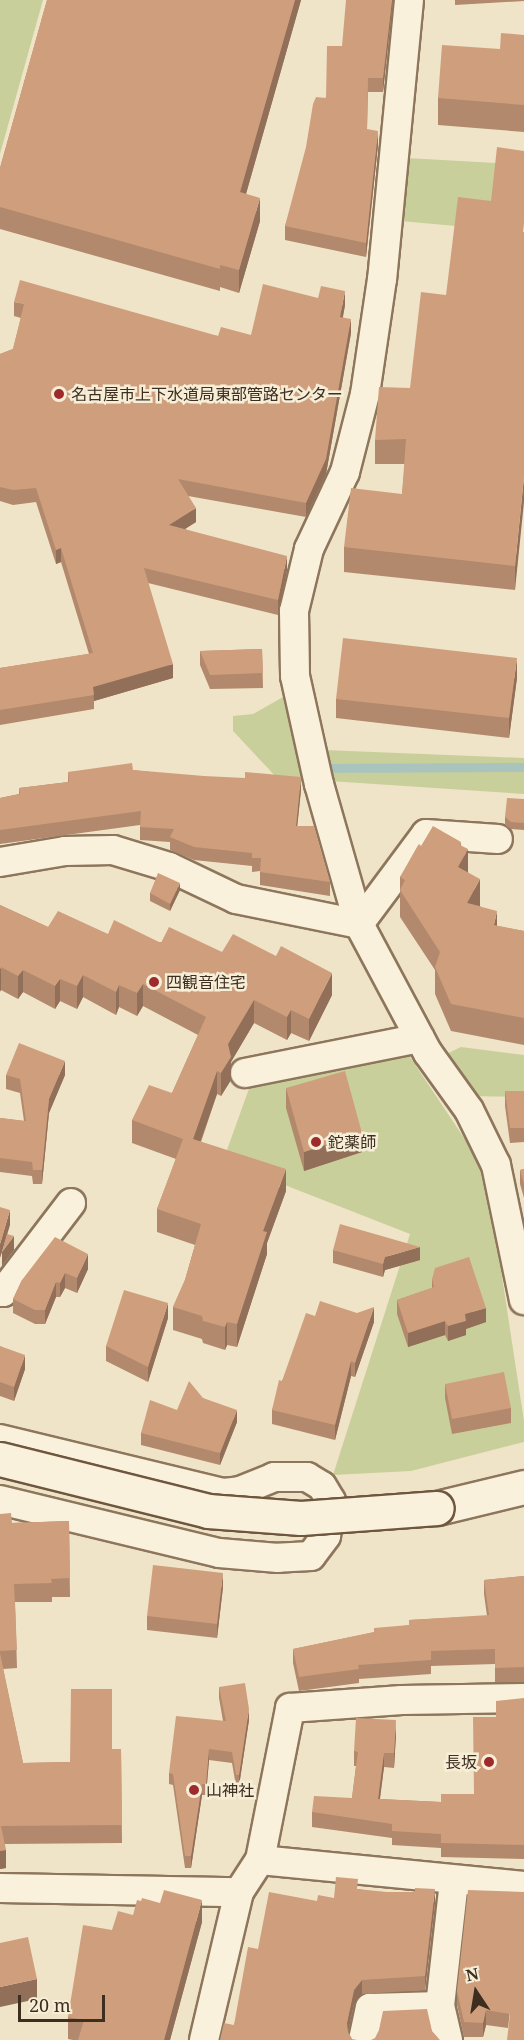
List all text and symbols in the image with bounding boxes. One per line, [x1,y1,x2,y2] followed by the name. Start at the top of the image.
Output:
[71,384,343,404] place label: 名古屋市上下水道局東部管路センター
[52,387,66,401] marker: 名古屋市上下水道局東部管路センター
[166,972,246,992] place label: 四観音住宅
[147,975,161,989] marker: 四観音住宅
[328,1132,376,1152] place label: 鉈薬師
[309,1135,323,1149] marker: 鉈薬師
[445,1752,477,1772] place label: 長坂
[482,1755,496,1769] marker: 長坂
[206,1780,254,1800] place label: 山神社
[187,1783,201,1797] marker: 山神社
[446,1962,506,2022] north arrow
[464,1962,481,1986] text: N
[21,1983,108,2021] scale bar
[29,1993,71,2017] text: 20 m

